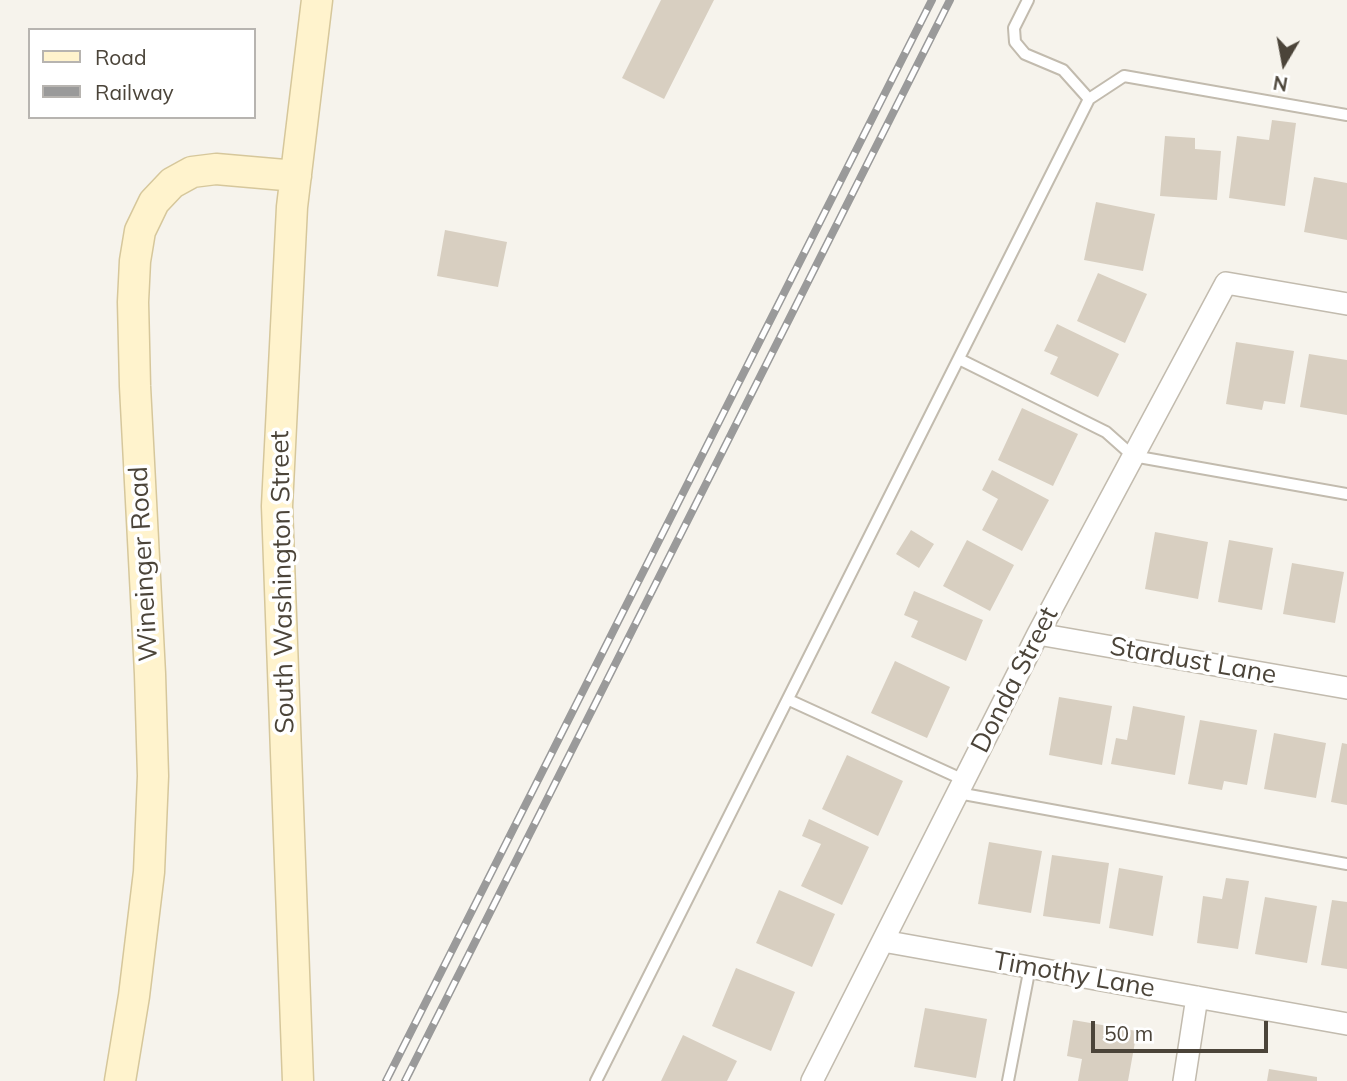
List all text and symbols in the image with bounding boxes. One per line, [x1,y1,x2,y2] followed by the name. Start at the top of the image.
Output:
[28,28,256,119] legend
[1249,28,1319,98] north arrow
[95,44,146,70] text: Road
[1271,71,1290,97] text: N
[95,79,174,105] text: Railway
[265,430,301,734] street label: South Washington Street
[123,465,165,663] street label: Wineinger Road
[965,602,1065,758] street label: Donda Street
[1107,631,1279,691] street label: Stardust Lane
[991,945,1157,1005] street label: Timothy Lane
[1095,1007,1272,1052] scale bar
[1104,1020,1153,1046] text: 50 m

